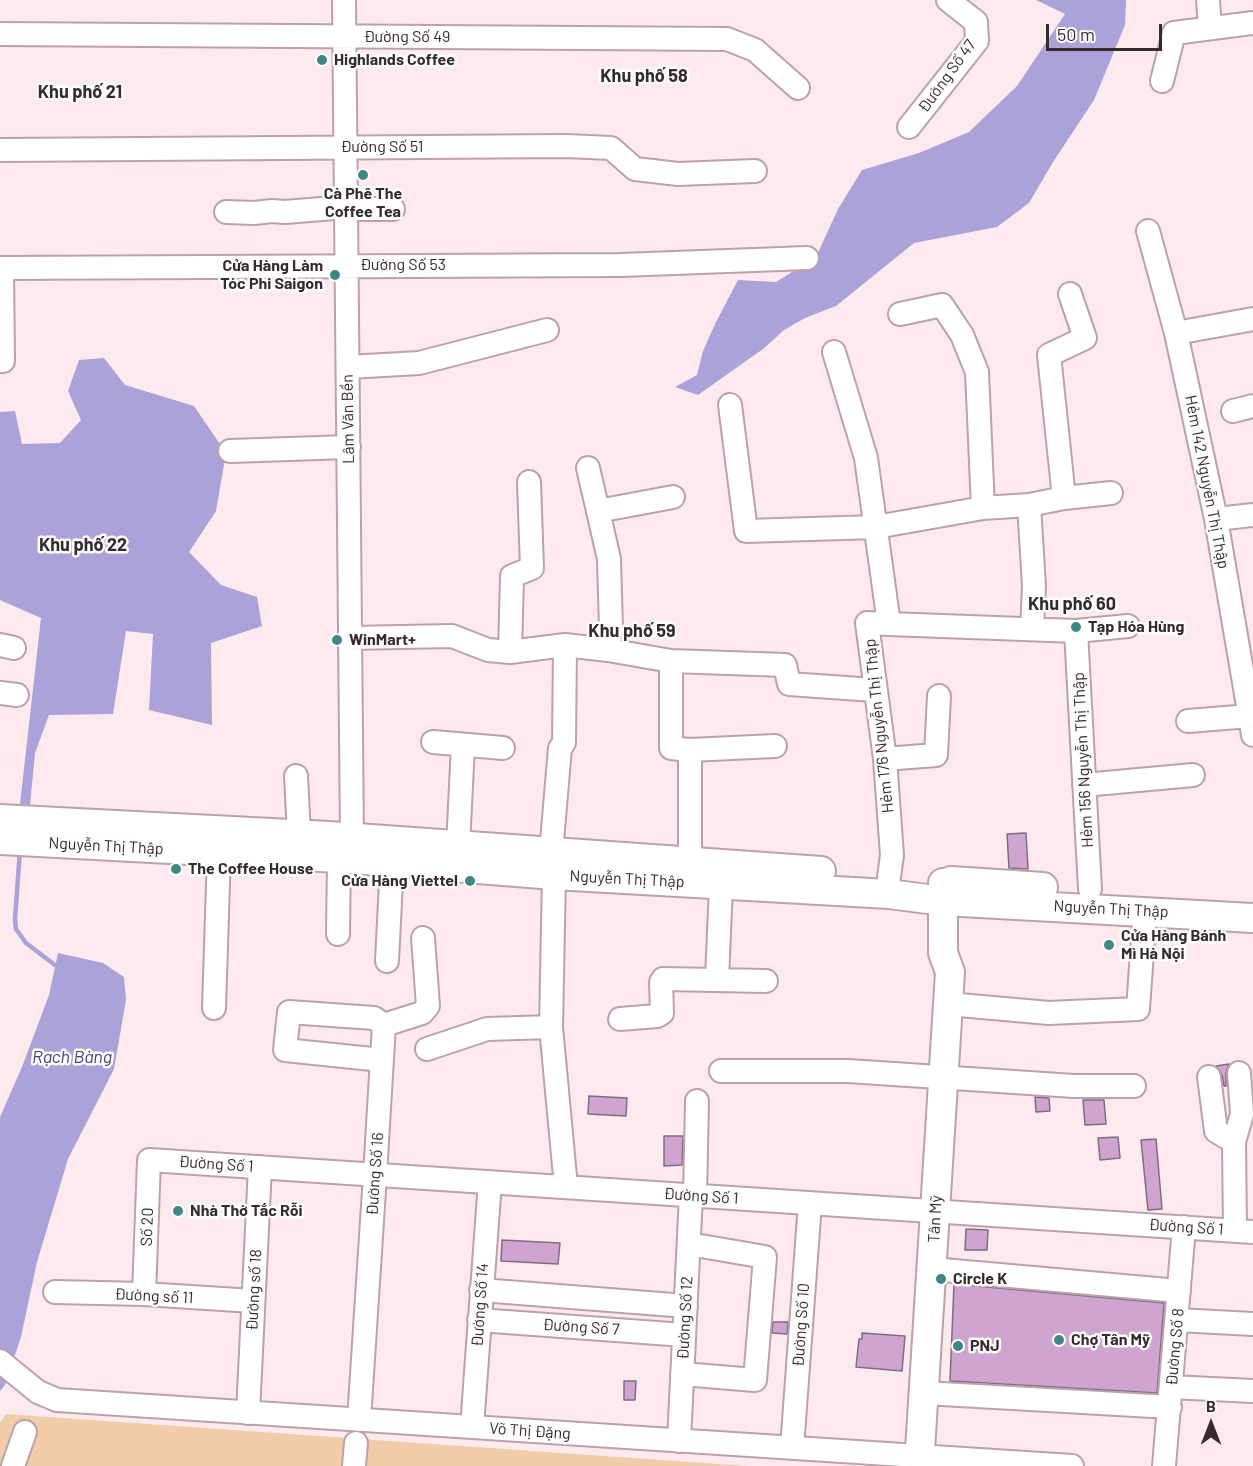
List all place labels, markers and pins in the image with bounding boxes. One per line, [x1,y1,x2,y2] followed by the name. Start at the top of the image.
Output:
[334,50,455,70] place label: Highlands Coffee
[315,53,329,67] marker: Highlands Coffee
[356,168,370,182] marker: Cà Phê The Coffee Tea
[324,184,402,222] place label: Cà Phê The Coffee Tea
[220,256,323,294] place label: Cửa Hàng Làm Tóc Phi Saigon
[328,268,342,282] marker: Cửa Hàng Làm Tóc Phi Saigon
[1088,617,1184,637] place label: Tạp Hóa Hùng
[1069,620,1083,634] marker: Tạp Hóa Hùng
[349,630,416,650] place label: WinMart+
[330,633,344,647] marker: WinMart+
[188,859,313,879] place label: The Coffee House
[169,862,183,876] marker: The Coffee House
[341,871,458,891] place label: Cửa Hàng Viettel
[463,874,477,888] marker: Cửa Hàng Viettel
[1121,926,1226,964] place label: Cửa Hàng Bánh Mì Hà Nội
[1102,938,1116,952] marker: Cửa Hàng Bánh Mì Hà Nội
[190,1201,303,1221] place label: Nhà Thờ Tắc Rỗi
[171,1204,185,1218] marker: Nhà Thờ Tắc Rỗi
[953,1269,1007,1289] place label: Circle K
[934,1272,948,1286] marker: Circle K
[1071,1330,1150,1350] place label: Chợ Tân Mỹ
[1052,1333,1066,1347] marker: Chợ Tân Mỹ
[970,1336,1000,1356] place label: PNJ
[951,1339,965,1353] marker: PNJ

